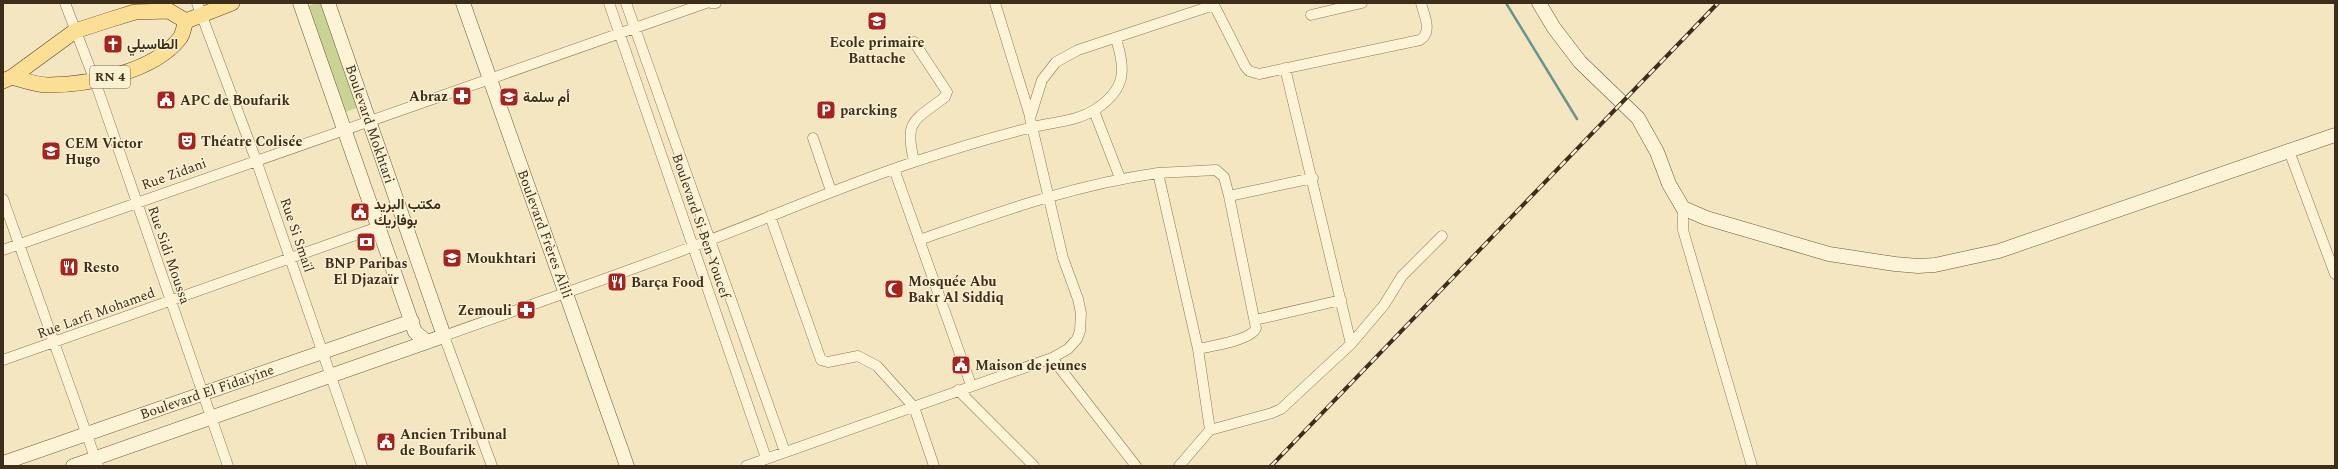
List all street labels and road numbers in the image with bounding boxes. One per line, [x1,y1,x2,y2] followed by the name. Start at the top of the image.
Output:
[340,62,400,186] street label: Boulevard Mokhtari
[90,66,130,88] road number: RN 4
[666,151,736,302] street label: Boulevard Si Ben Youcef
[138,153,210,195] street label: Rue Zidani
[512,167,578,301] street label: Boulevard Frères Alili
[274,195,320,275] street label: Rue Si Smaïl
[142,203,196,307] street label: Rue Sidi Moussa
[34,282,158,344] street label: Rue Larfi Mohamed
[137,359,277,425] street label: Boulevard El Fidaiyine

